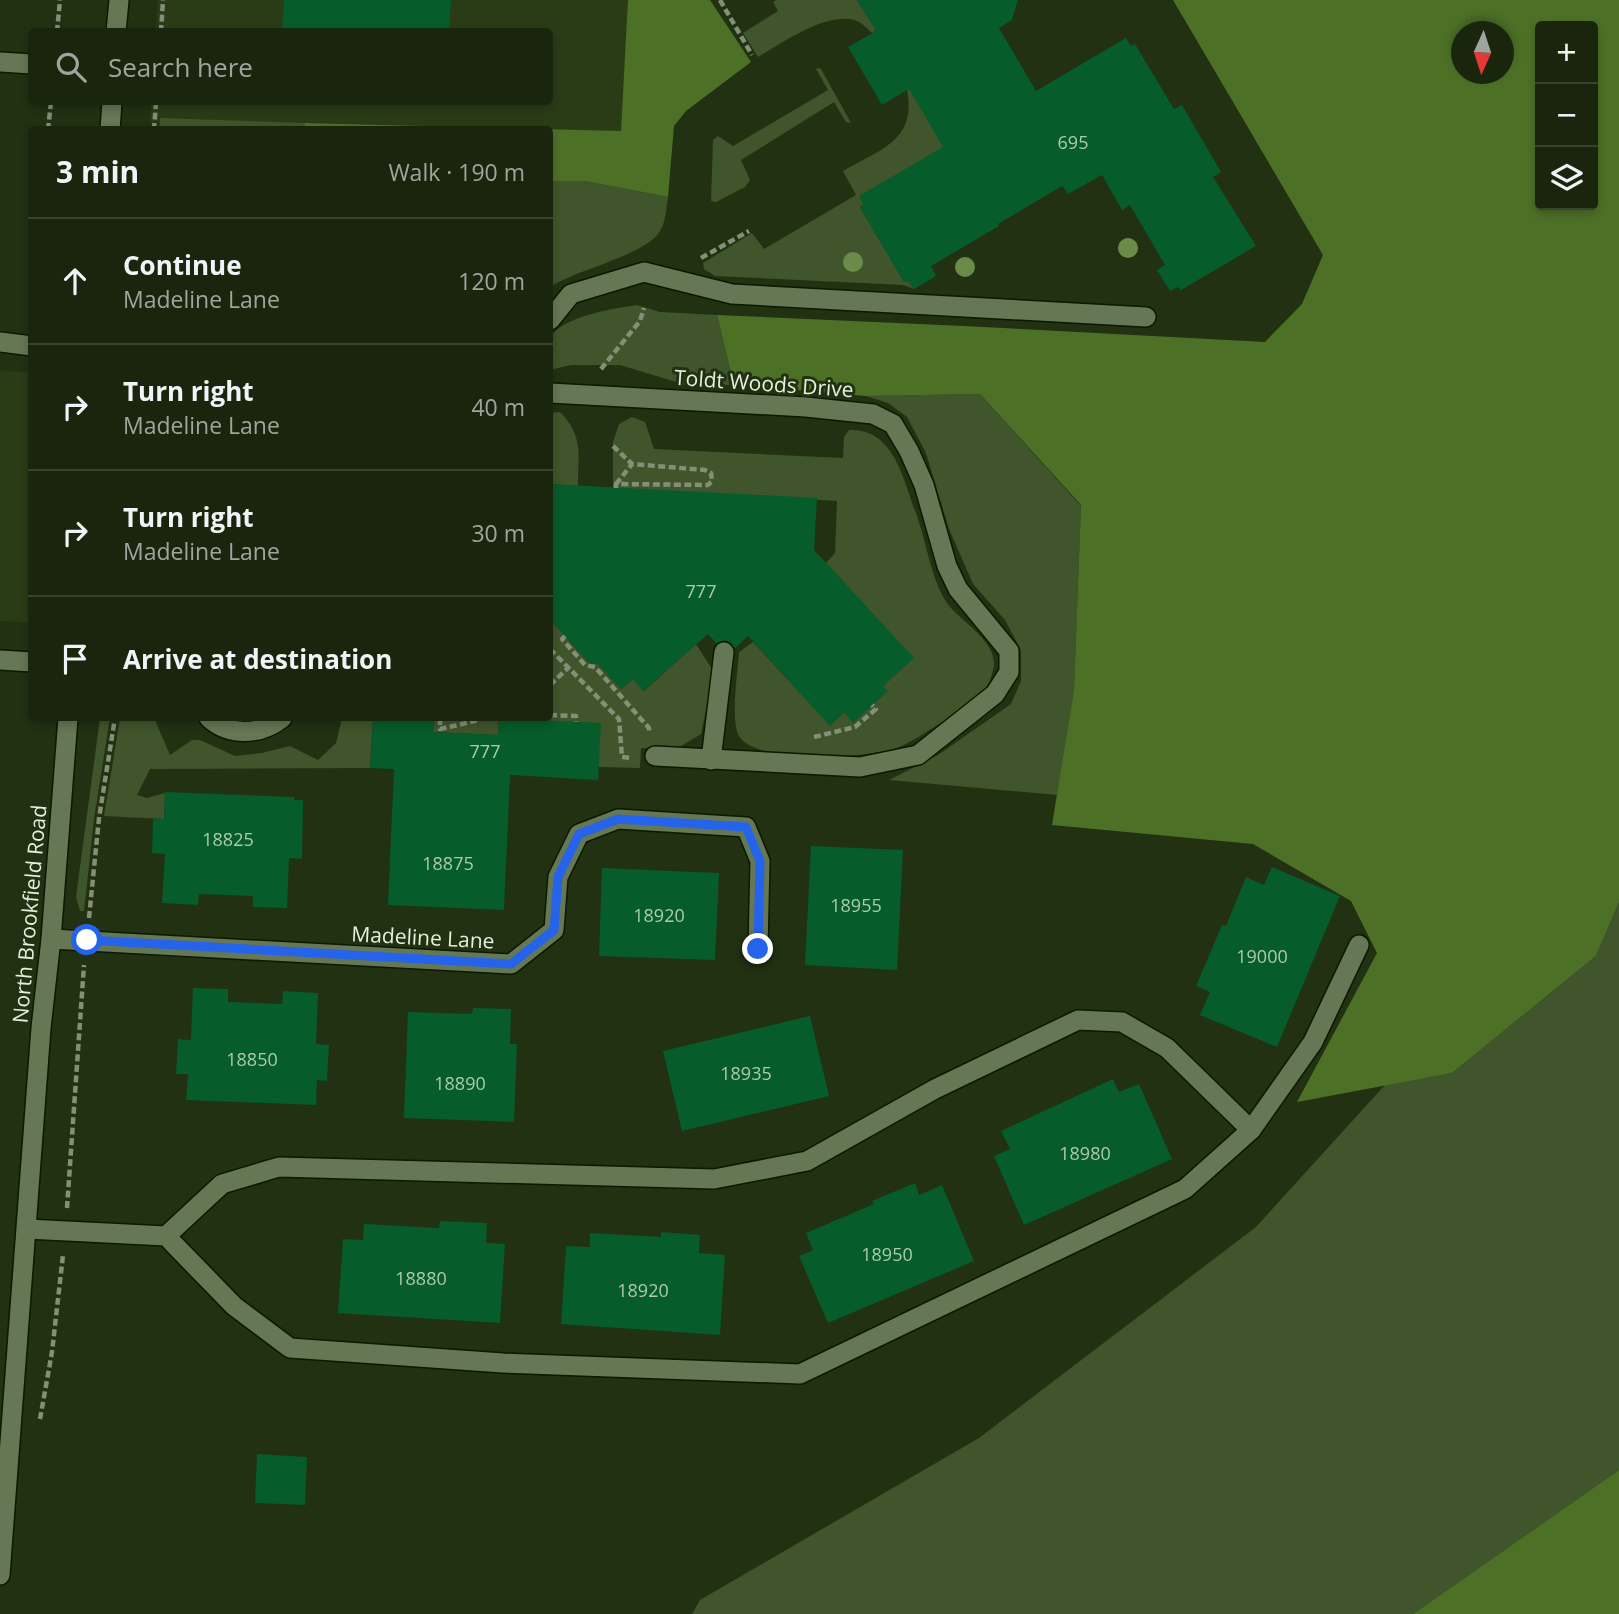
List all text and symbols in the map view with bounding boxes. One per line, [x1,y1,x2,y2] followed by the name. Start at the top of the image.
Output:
[1451,21,1514,84] north arrow
[1535,21,1598,210] map controls
[1535,21,1598,84] button: +
[28,28,553,105] search box
[52,48,90,86] icon: search
[108,49,253,85] text: Search here
[1535,84,1598,147] button: −
[1058,130,1088,154] house number: 695
[1535,147,1598,210] button: layers
[56,151,139,192] text: 3 min
[388,156,525,188] text: Walk · 190 m
[123,247,242,283] text: Continue
[56,262,94,300] icon: ahead
[458,265,525,297] text: 120 m
[123,283,280,315] text: Madeline Lane
[673,363,855,403] street label: Toldt Woods Drive
[123,373,254,409] text: Turn right
[56,388,94,426] icon: right
[471,391,525,423] text: 40 m
[123,409,280,441] text: Madeline Lane
[123,499,254,535] text: Turn right
[56,514,94,552] icon: right
[471,517,525,549] text: 30 m
[123,535,280,567] text: Madeline Lane
[686,579,716,603] house number: 777
[56,640,94,678] icon: arrive
[123,641,392,677] text: Arrive at destination
[470,739,500,763] house number: 777
[6,804,52,1024] street label: North Brookfield Road
[202,827,254,851] house number: 18825
[422,851,474,875] house number: 18875
[830,893,882,917] house number: 18955
[633,903,685,927] house number: 18920
[351,919,495,955] street label: Madeline Lane
[71,924,102,955] route start
[742,933,773,964] route end
[1236,944,1288,968] house number: 19000
[226,1047,278,1071] house number: 18850
[720,1061,772,1085] house number: 18935
[434,1071,486,1095] house number: 18890
[1059,1141,1111,1165] house number: 18980
[861,1242,913,1266] house number: 18950
[395,1266,447,1290] house number: 18880
[617,1278,669,1302] house number: 18920

